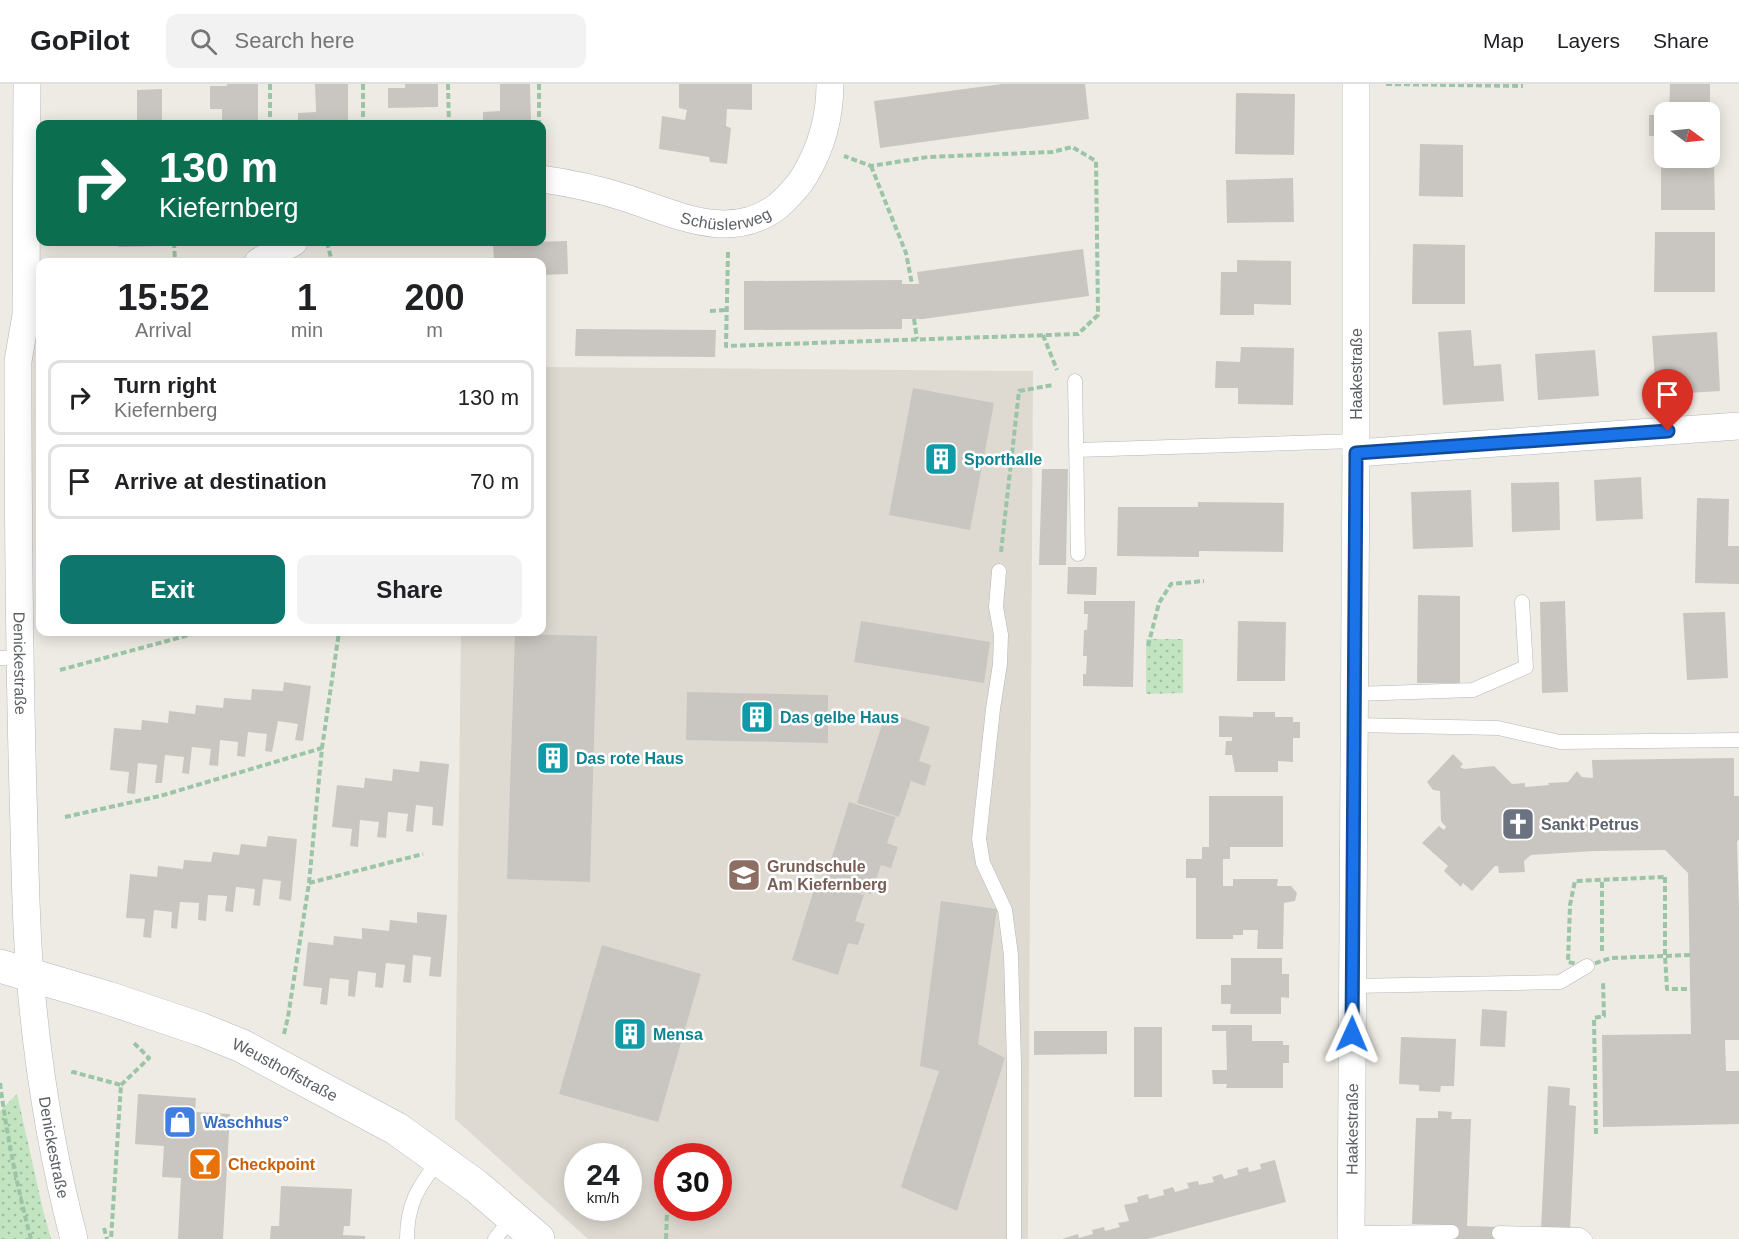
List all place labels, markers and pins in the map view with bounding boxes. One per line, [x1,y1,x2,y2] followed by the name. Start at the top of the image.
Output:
[1642,369,1693,431] pin
[923,441,959,477] building icon: Sporthalle
[964,451,1042,468] place label: Sporthalle
[739,699,775,735] building icon: Das gelbe Haus
[780,709,899,726] place label: Das gelbe Haus
[535,740,571,776] building icon: Das rote Haus
[576,750,684,767] place label: Das rote Haus
[1500,806,1536,842] church icon: Sankt Petrus
[1541,816,1639,833] place label: Sankt Petrus
[726,857,762,893] school or university icon: Grundschule Am Kiefernberg
[767,858,887,893] place label: Grundschule Am Kiefernberg
[612,1016,648,1052] building icon: Mensa
[653,1026,703,1043] place label: Mensa
[162,1104,198,1140] shop icon: Waschhus°
[203,1114,289,1131] place label: Waschhus°
[187,1146,223,1182] bar icon: Checkpoint
[228,1156,316,1173] place label: Checkpoint

